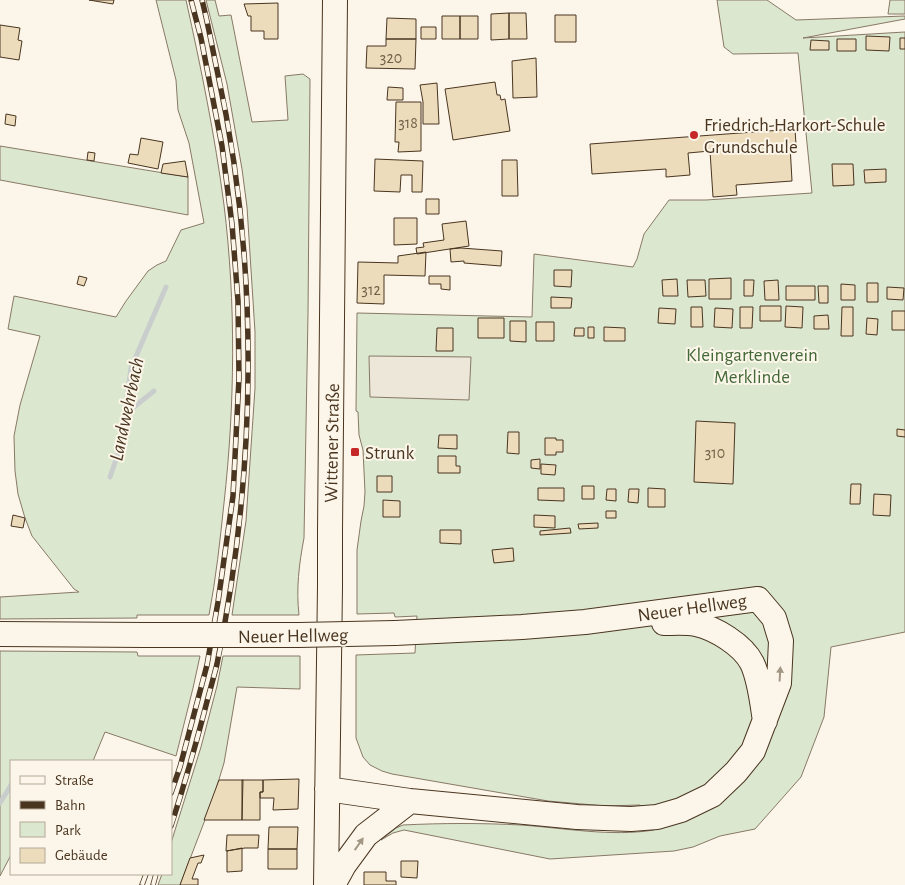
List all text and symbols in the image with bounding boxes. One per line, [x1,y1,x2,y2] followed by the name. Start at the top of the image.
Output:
[380,50,402,66] house number: 320
[398,115,418,131] house number: 318
[704,116,886,157] place label: Friedrich-Harkort-Schule Grundschule
[688,129,700,141] marker: Friedrich-Harkort-Schule Grundschule
[361,282,381,298] house number: 312
[686,346,818,387] park label: Kleingartenverein Merklinde
[106,356,148,463] water label: Landwehrbach
[322,383,343,503] street label: Wittener Straße
[365,444,414,463] place label: Strunk
[705,445,725,461] house number: 310
[349,446,361,458] marker: Strunk
[636,591,749,626] street label: Neuer Hellweg
[238,626,349,647] street label: Neuer Hellweg
[776,666,784,682] one-way arrow
[10,760,172,875] legend
[55,773,94,788] text: Straße
[55,798,85,813] text: Bahn
[55,823,81,838] text: Park
[354,837,364,851] one-way arrow
[55,848,108,863] text: Gebäude

